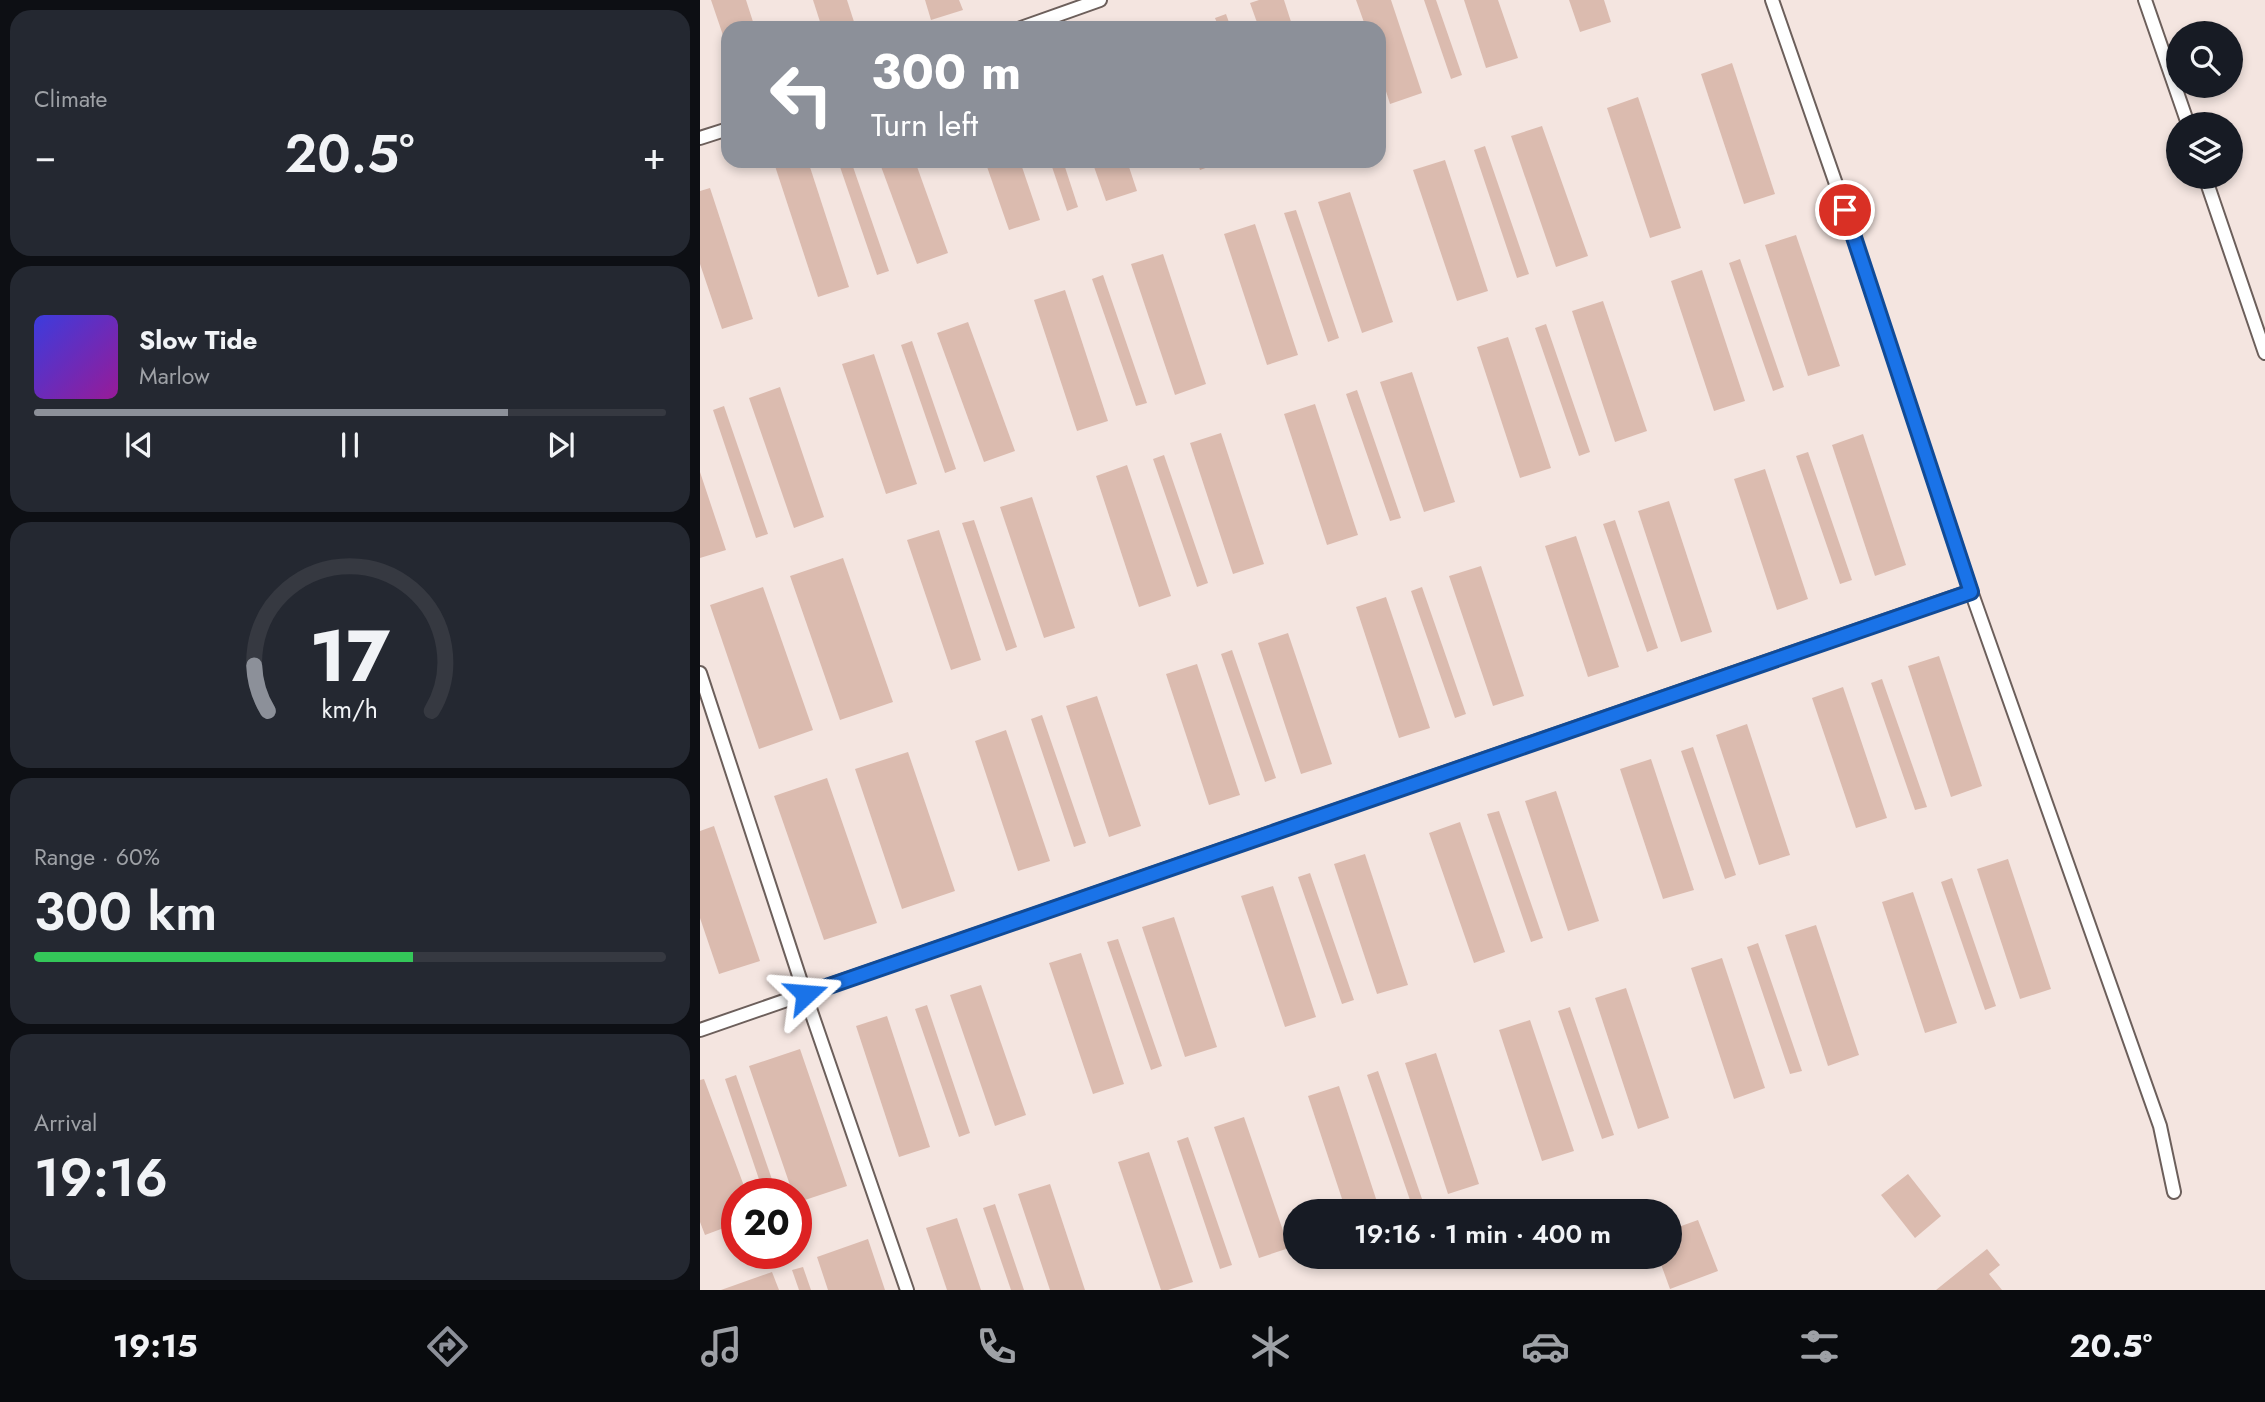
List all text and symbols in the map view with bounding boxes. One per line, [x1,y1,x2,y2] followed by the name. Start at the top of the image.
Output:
[2166,21,2243,189] map controls
[2166,21,2243,98] button: search
[871,37,1021,107] text: 300 m
[756,49,847,140] icon: left
[34,82,107,116] text: Climate
[871,102,978,148] text: Turn left
[2166,112,2243,189] button: layers
[285,116,414,192] text: 20.5°
[34,128,56,183] text: −
[643,128,666,183] text: +
[1815,180,1875,240] pin
[1826,191,1864,229] icon: arrive
[139,321,258,359] text: Slow Tide
[139,359,210,393] text: Marlow
[120,426,158,464] icon: previous
[331,426,369,464] icon: pause
[542,426,580,464] icon: next
[310,603,391,708] text: 17
[322,691,378,727] text: km/h
[34,840,160,874] text: Range · 60%
[34,874,217,950] text: 300 km
[769,957,843,1031] position arrow
[34,1106,97,1140] text: Arrival
[34,1140,168,1216] text: 19:16
[721,1178,812,1269] speed limit sign: 20
[1354,1215,1611,1253] text: 19:16 · 1 min · 400 m
[423,1322,472,1371] icon: directions
[697,1322,746,1371] icon: music
[972,1322,1021,1371] icon: phone
[1246,1322,1295,1371] icon: climate
[1521,1322,1570,1371] icon: car
[1795,1322,1844,1371] icon: filters
[113,1323,198,1369] text: 19:15
[2070,1323,2152,1369] text: 20.5°

